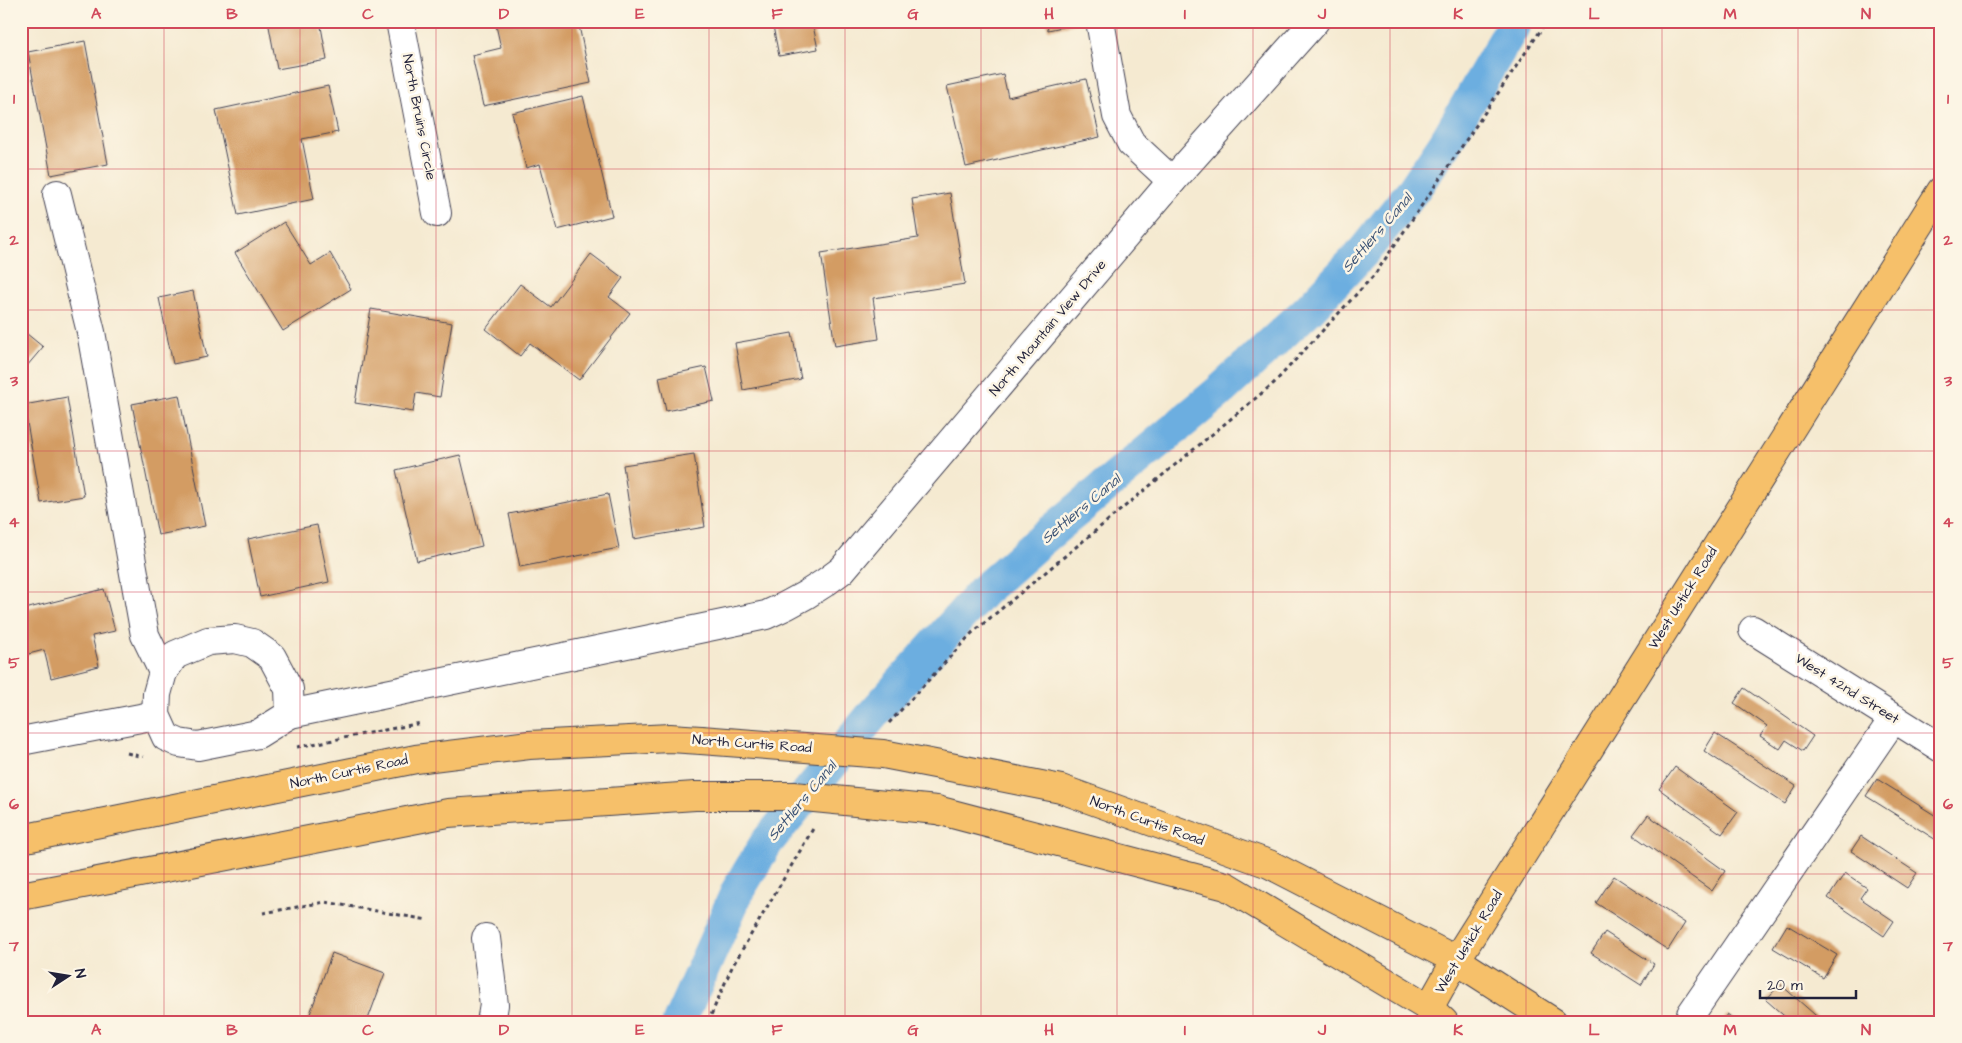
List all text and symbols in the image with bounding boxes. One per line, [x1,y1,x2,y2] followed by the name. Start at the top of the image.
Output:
[91,3,102,25] text: A
[226,3,238,25] text: B
[362,3,374,25] text: C
[499,3,510,25] text: D
[635,3,645,25] text: E
[771,3,783,25] text: F
[907,3,919,25] text: G
[1044,3,1054,25] text: H
[1184,3,1186,25] text: I
[1317,3,1327,25] text: J
[1453,3,1463,25] text: K
[1588,3,1600,25] text: L
[1723,3,1737,25] text: M
[1861,3,1871,25] text: N
[397,53,441,182] street label: North Bruins Circle
[13,88,16,110] text: 1
[1947,88,1950,110] text: 1
[1337,188,1418,277] water label: Settlers Canal
[8,229,19,251] text: 2
[1942,229,1953,251] text: 2
[985,255,1111,401] street label: North Mountain View Drive
[9,370,19,392] text: 3
[1943,370,1953,392] text: 3
[1037,468,1127,549] water label: Settlers Canal
[9,511,20,533] text: 4
[1943,511,1954,533] text: 4
[1644,543,1722,653] street label: West Ustick Road
[1791,649,1903,729] street label: West 42nd Street
[8,652,20,674] text: 5
[1942,652,1954,674] text: 5
[692,730,812,758] street label: North Curtis Road
[288,750,410,794] street label: North Curtis Road
[762,755,843,845] water label: Settlers Canal
[1087,791,1207,851] street label: North Curtis Road
[9,793,19,815] text: 6
[1943,793,1953,815] text: 6
[1430,887,1508,997] street label: West Ustick Road
[8,935,19,957] text: 7
[1942,935,1953,957] text: 7
[42,950,92,1000] north arrow
[69,967,90,980] text: N
[1760,968,1856,1000] scale bar
[1767,975,1803,996] text: 20 m
[91,1019,102,1041] text: A
[226,1019,238,1041] text: B
[362,1019,374,1041] text: C
[499,1019,510,1041] text: D
[635,1019,645,1041] text: E
[771,1019,783,1041] text: F
[907,1019,919,1041] text: G
[1044,1019,1054,1041] text: H
[1184,1019,1186,1041] text: I
[1317,1019,1327,1041] text: J
[1453,1019,1463,1041] text: K
[1588,1019,1600,1041] text: L
[1723,1019,1737,1041] text: M
[1861,1019,1871,1041] text: N

